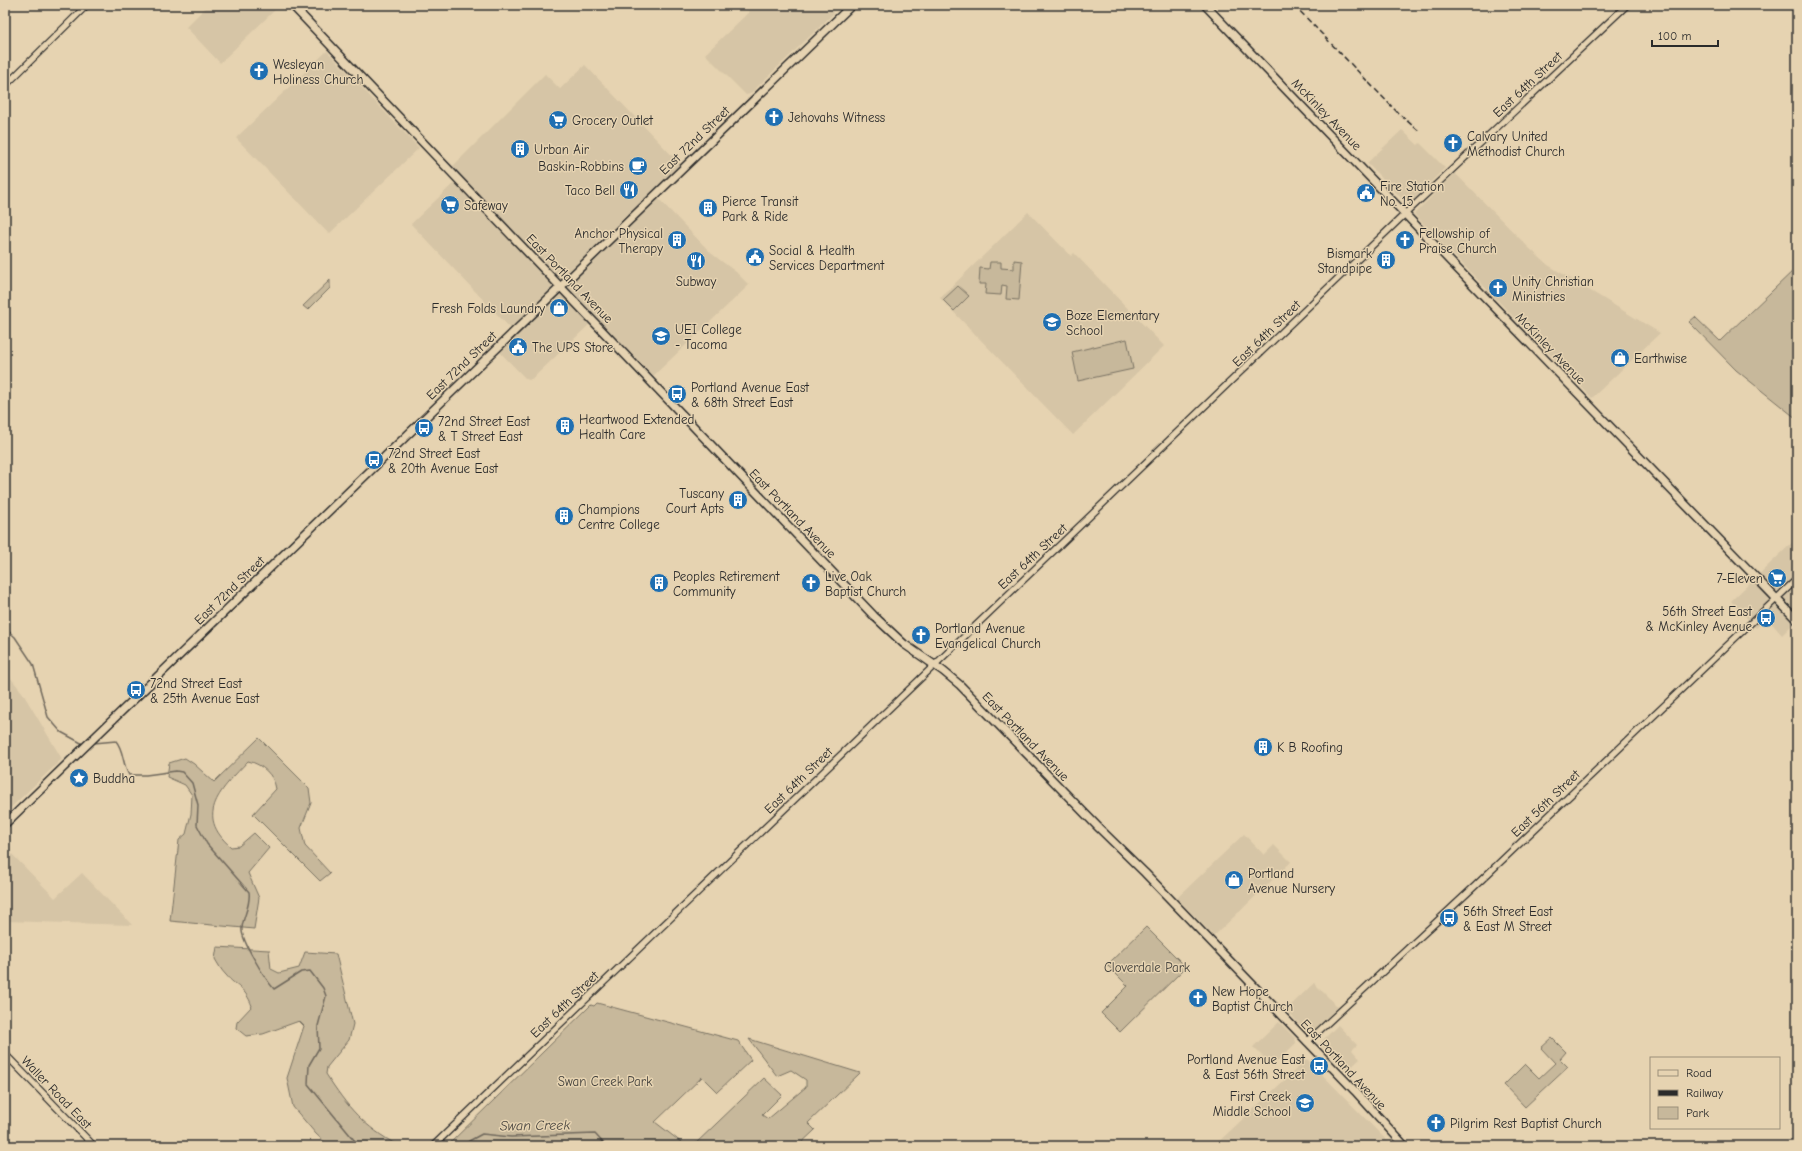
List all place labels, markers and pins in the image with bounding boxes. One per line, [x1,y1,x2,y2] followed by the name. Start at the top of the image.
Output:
[273,57,364,87] place label: Wesleyan Holiness Church
[248,60,270,82] church icon: Wesleyan Holiness Church
[763,106,785,128] church icon: Jehovahs Witness
[547,109,569,131] supermarket icon: Grocery Outlet
[788,110,885,125] place label: Jehovahs Witness
[572,113,654,128] place label: Grocery Outlet
[1467,129,1565,159] place label: Calvary United Methodist Church
[1442,132,1464,154] church icon: Calvary United Methodist Church
[509,138,531,160] building icon: Urban Air
[534,142,590,157] place label: Urban Air
[627,155,649,177] cafe icon: Baskin-Robbins
[538,159,624,174] place label: Baskin-Robbins
[618,179,640,201] restaurant icon: Taco Bell
[1380,179,1444,209] place label: Fire Station No. 15
[1355,182,1377,204] public building icon: Fire Station No. 15
[565,183,615,198] place label: Taco Bell
[439,194,461,216] supermarket icon: Safeway
[722,194,800,224] place label: Pierce Transit Park & Ride
[697,197,719,219] building icon: Pierce Transit Park & Ride
[464,198,508,213] place label: Safeway
[574,226,663,256] place label: Anchor Physical Therapy
[1419,226,1497,256] place label: Fellowship of Praise Church
[666,229,688,251] building icon: Anchor Physical Therapy
[1394,229,1416,251] church icon: Fellowship of Praise Church
[769,243,885,273] place label: Social & Health Services Department
[744,246,766,268] public building icon: Social & Health Services Department
[1317,246,1373,276] place label: Bismark Standpipe
[1375,249,1397,271] building icon: Bismark Standpipe
[685,250,707,272] restaurant icon: Subway
[676,274,717,289] place label: Subway
[1512,274,1594,304] place label: Unity Christian Ministries
[1487,277,1509,299] church icon: Unity Christian Ministries
[548,297,570,319] shop icon: Fresh Folds Laundry
[432,301,545,316] place label: Fresh Folds Laundry
[1066,308,1160,338] place label: Boze Elementary School
[1041,311,1063,333] school or university icon: Boze Elementary School
[675,322,742,352] place label: UEI College - Tacoma
[650,325,672,347] school or university icon: UEI College - Tacoma
[507,336,529,358] public building icon: The UPS Store
[532,340,614,355] place label: The UPS Store
[1609,347,1631,369] shop icon: Earthwise
[1634,351,1687,366] place label: Earthwise
[691,380,810,410] place label: Portland Avenue East & 68th Street East
[666,383,688,405] bus stop icon: Portland Avenue East & 68th Street East
[579,412,694,442] place label: Heartwood Extended Health Care
[438,414,531,444] place label: 72nd Street East & T Street East
[554,415,576,437] building icon: Heartwood Extended Health Care
[413,417,435,439] bus stop icon: 72nd Street East & T Street East
[388,446,499,476] place label: 72nd Street East & 20th Avenue East
[363,449,385,471] bus stop icon: 72nd Street East & 20th Avenue East
[666,486,724,516] place label: Tuscany Court Apts
[727,489,749,511] building icon: Tuscany Court Apts
[578,502,660,532] place label: Champions Centre College
[553,505,575,527] building icon: Champions Centre College
[1766,567,1788,589] supermarket icon: 7-Eleven
[673,569,781,599] place label: Peoples Retirement Community
[825,569,906,599] place label: Live Oak Baptist Church
[1717,571,1763,586] place label: 7-Eleven
[648,572,670,594] building icon: Peoples Retirement Community
[800,572,822,594] church icon: Live Oak Baptist Church
[1646,604,1753,634] place label: 56th Street East & McKinley Avenue
[1755,607,1777,629] bus stop icon: 56th Street East & McKinley Avenue
[935,621,1041,651] place label: Portland Avenue Evangelical Church
[910,624,932,646] church icon: Portland Avenue Evangelical Church
[150,676,260,706] place label: 72nd Street East & 25th Avenue East
[125,679,147,701] bus stop icon: 72nd Street East & 25th Avenue East
[1252,736,1274,758] building icon: K B Roofing
[1277,740,1343,755] place label: K B Roofing
[68,767,90,789] place icon: Buddha
[93,771,135,786] place label: Buddha
[1248,866,1335,896] place label: Portland Avenue Nursery
[1223,869,1245,891] shop icon: Portland Avenue Nursery
[1463,904,1554,934] place label: 56th Street East & East M Street
[1438,907,1460,929] bus stop icon: 56th Street East & East M Street
[1212,984,1293,1014] place label: New Hope Baptist Church
[1187,987,1209,1009] church icon: New Hope Baptist Church
[1187,1052,1306,1082] place label: Portland Avenue East & East 56th Street
[1308,1055,1330,1077] bus stop icon: Portland Avenue East & East 56th Street
[1213,1089,1292,1119] place label: First Creek Middle School
[1294,1092,1316,1114] school or university icon: First Creek Middle School
[1425,1112,1447,1134] church icon: Pilgrim Rest Baptist Church
[1450,1116,1602,1131] place label: Pilgrim Rest Baptist Church

